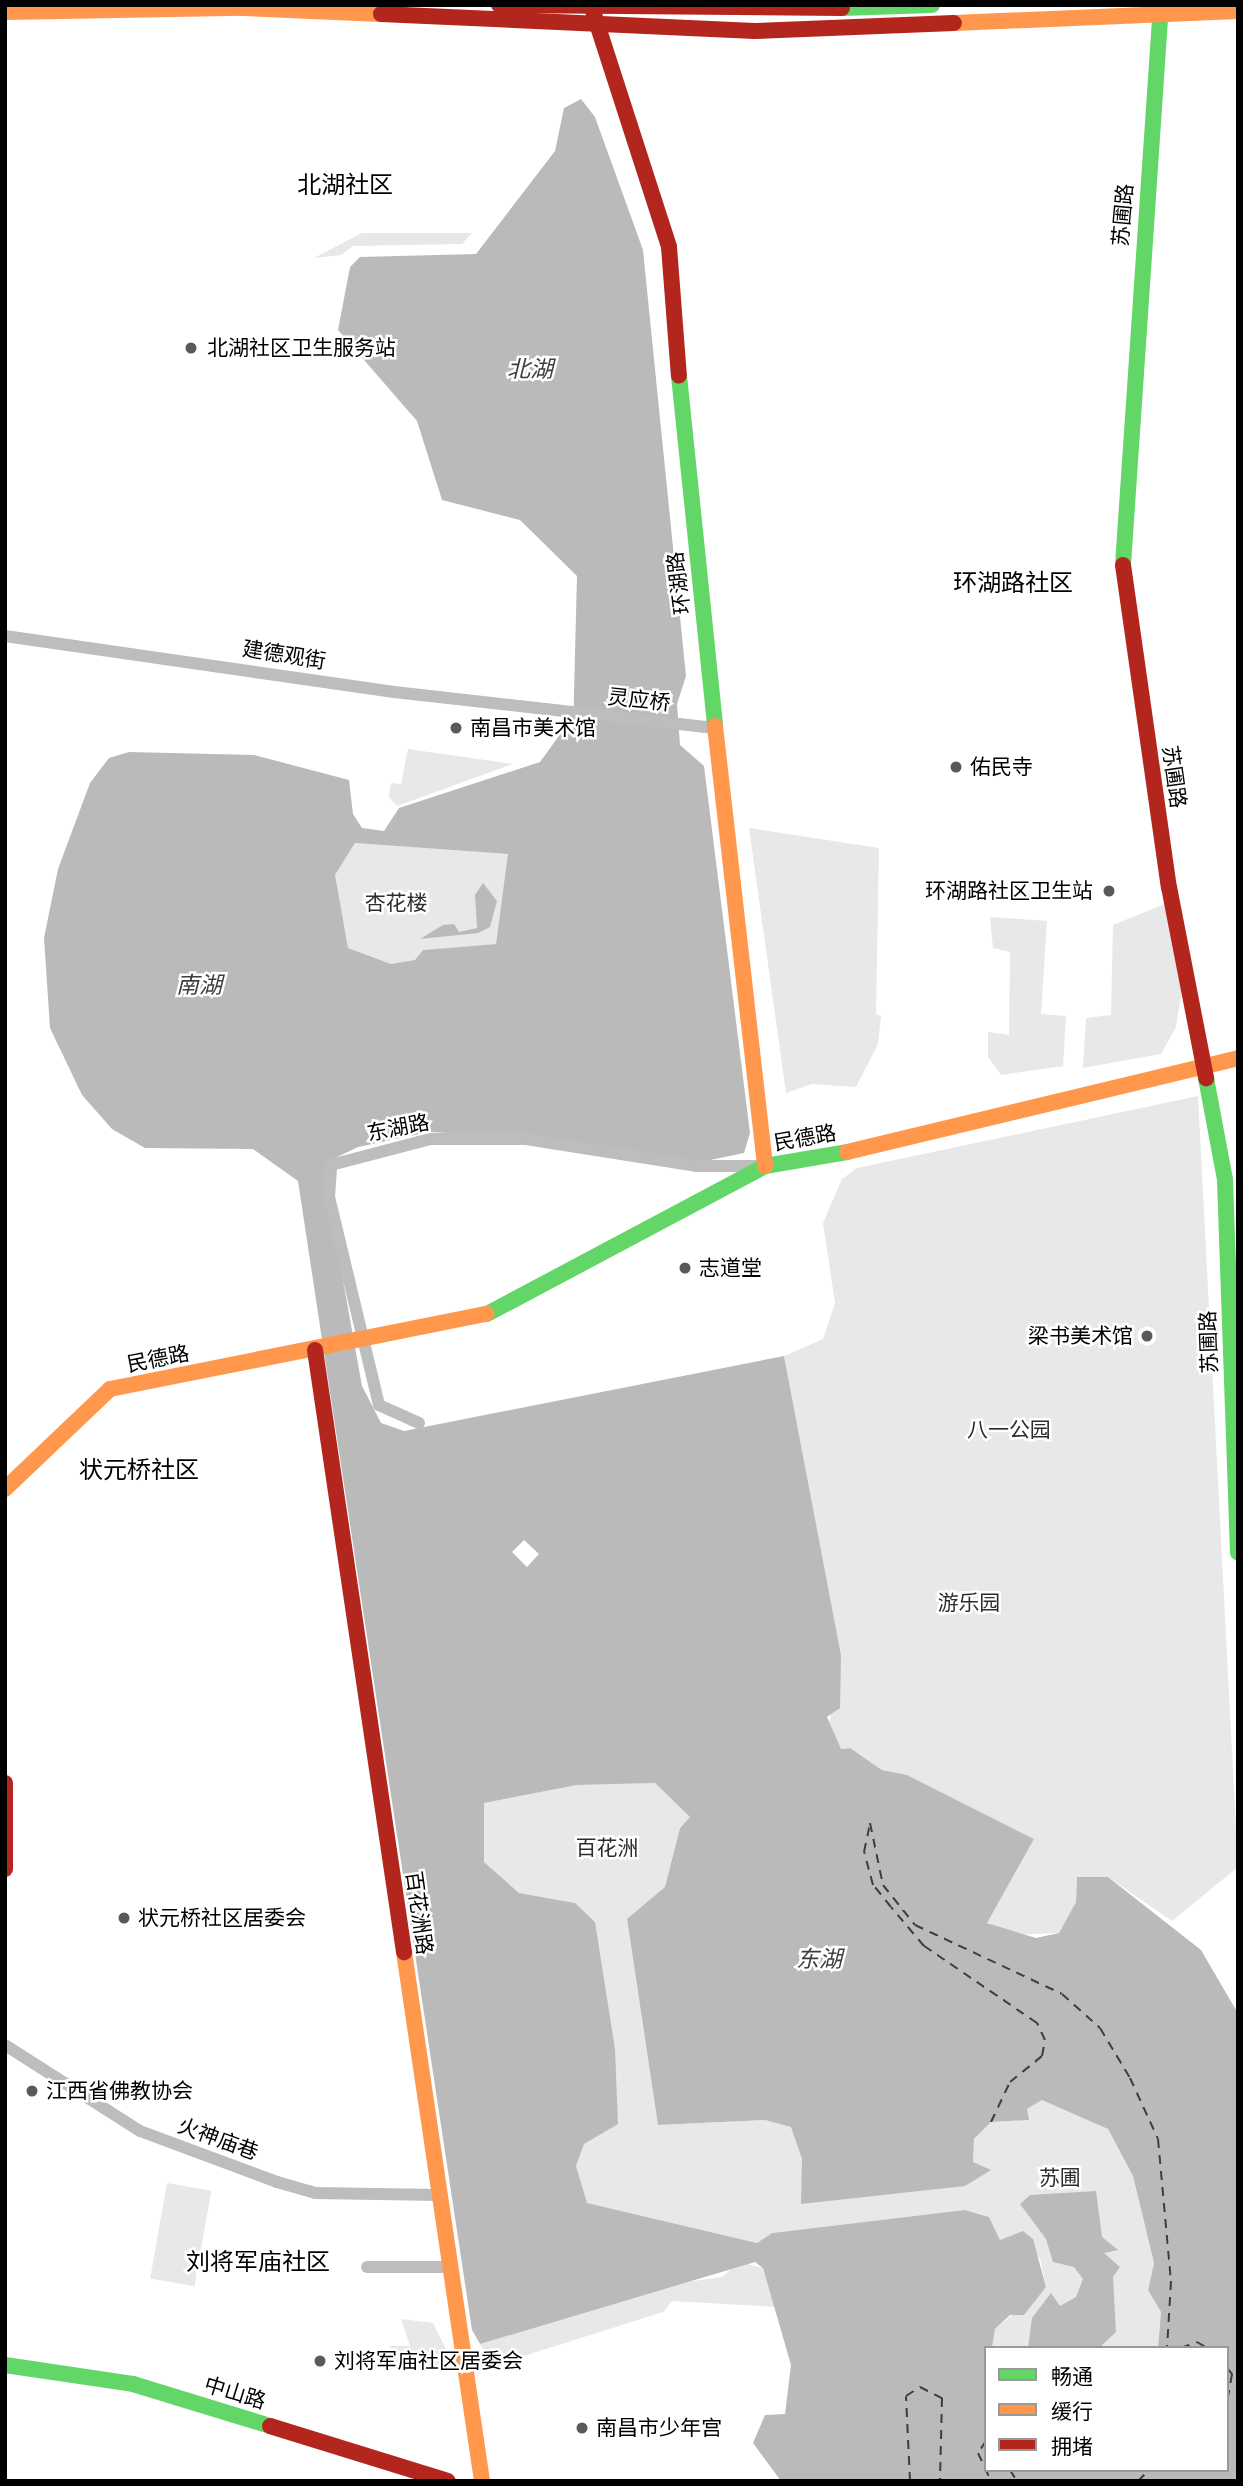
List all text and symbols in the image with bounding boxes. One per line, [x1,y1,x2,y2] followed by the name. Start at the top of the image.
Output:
[297,171,393,199] district label: 北湖社区
[1108,183,1138,247] street label: 苏圃路
[207,335,396,361] place label: 北湖社区卫生服务站
[181,338,201,358] marker: 北湖社区卫生服务站
[507,355,553,383] water label: 北湖
[663,550,695,616] street label: 环湖路
[953,569,1073,597] district label: 环湖路社区
[241,636,327,674] street label: 建德观街
[606,684,672,716] street label: 灵应桥
[470,715,596,741] place label: 南昌市美术馆
[448,720,464,736] marker: 南昌市美术馆
[1157,744,1191,810] street label: 苏圃路
[970,754,1033,780] place label: 佑民寺
[948,759,964,775] marker: 佑民寺
[925,878,1093,904] place label: 环湖路社区卫生站
[1099,881,1119,901] marker: 环湖路社区卫生站
[365,890,427,916] park label: 杏花楼
[176,971,222,999] water label: 南湖
[365,1110,431,1146] street label: 东湖路
[772,1120,838,1156] street label: 民德路
[699,1255,762,1281] place label: 志道堂
[677,1260,693,1276] marker: 志道堂
[1195,1310,1223,1374] street label: 苏圃路
[1028,1323,1133,1349] place label: 梁书美术馆
[1139,1328,1155,1344] marker: 梁书美术馆
[125,1341,191,1377] street label: 民德路
[967,1417,1051,1443] park label: 八一公园
[79,1456,199,1484] district label: 状元桥社区
[938,1590,1000,1616] park label: 游乐园
[576,1835,638,1861] park label: 百花洲
[401,1870,437,1956] street label: 百花洲路
[138,1905,306,1931] place label: 状元桥社区居委会
[116,1910,132,1926] marker: 状元桥社区居委会
[796,1945,842,1973] water label: 东湖
[46,2078,193,2104] place label: 江西省佛教协会
[24,2083,40,2099] marker: 江西省佛教协会
[174,2113,262,2165] street label: 火神庙巷
[1039,2165,1081,2191] park label: 苏圃
[186,2248,330,2276] district label: 刘将军庙社区
[984,2346,1229,2472] legend
[334,2348,523,2374] place label: 刘将军庙社区居委会
[312,2353,328,2369] marker: 刘将军庙社区居委会
[1051,2364,1093,2389] text: 畅通
[201,2372,269,2414] street label: 中山路
[1051,2399,1093,2424] text: 缓行
[596,2415,722,2441] place label: 南昌市少年宫
[574,2420,590,2436] marker: 南昌市少年宫
[1051,2434,1093,2459] text: 拥堵

